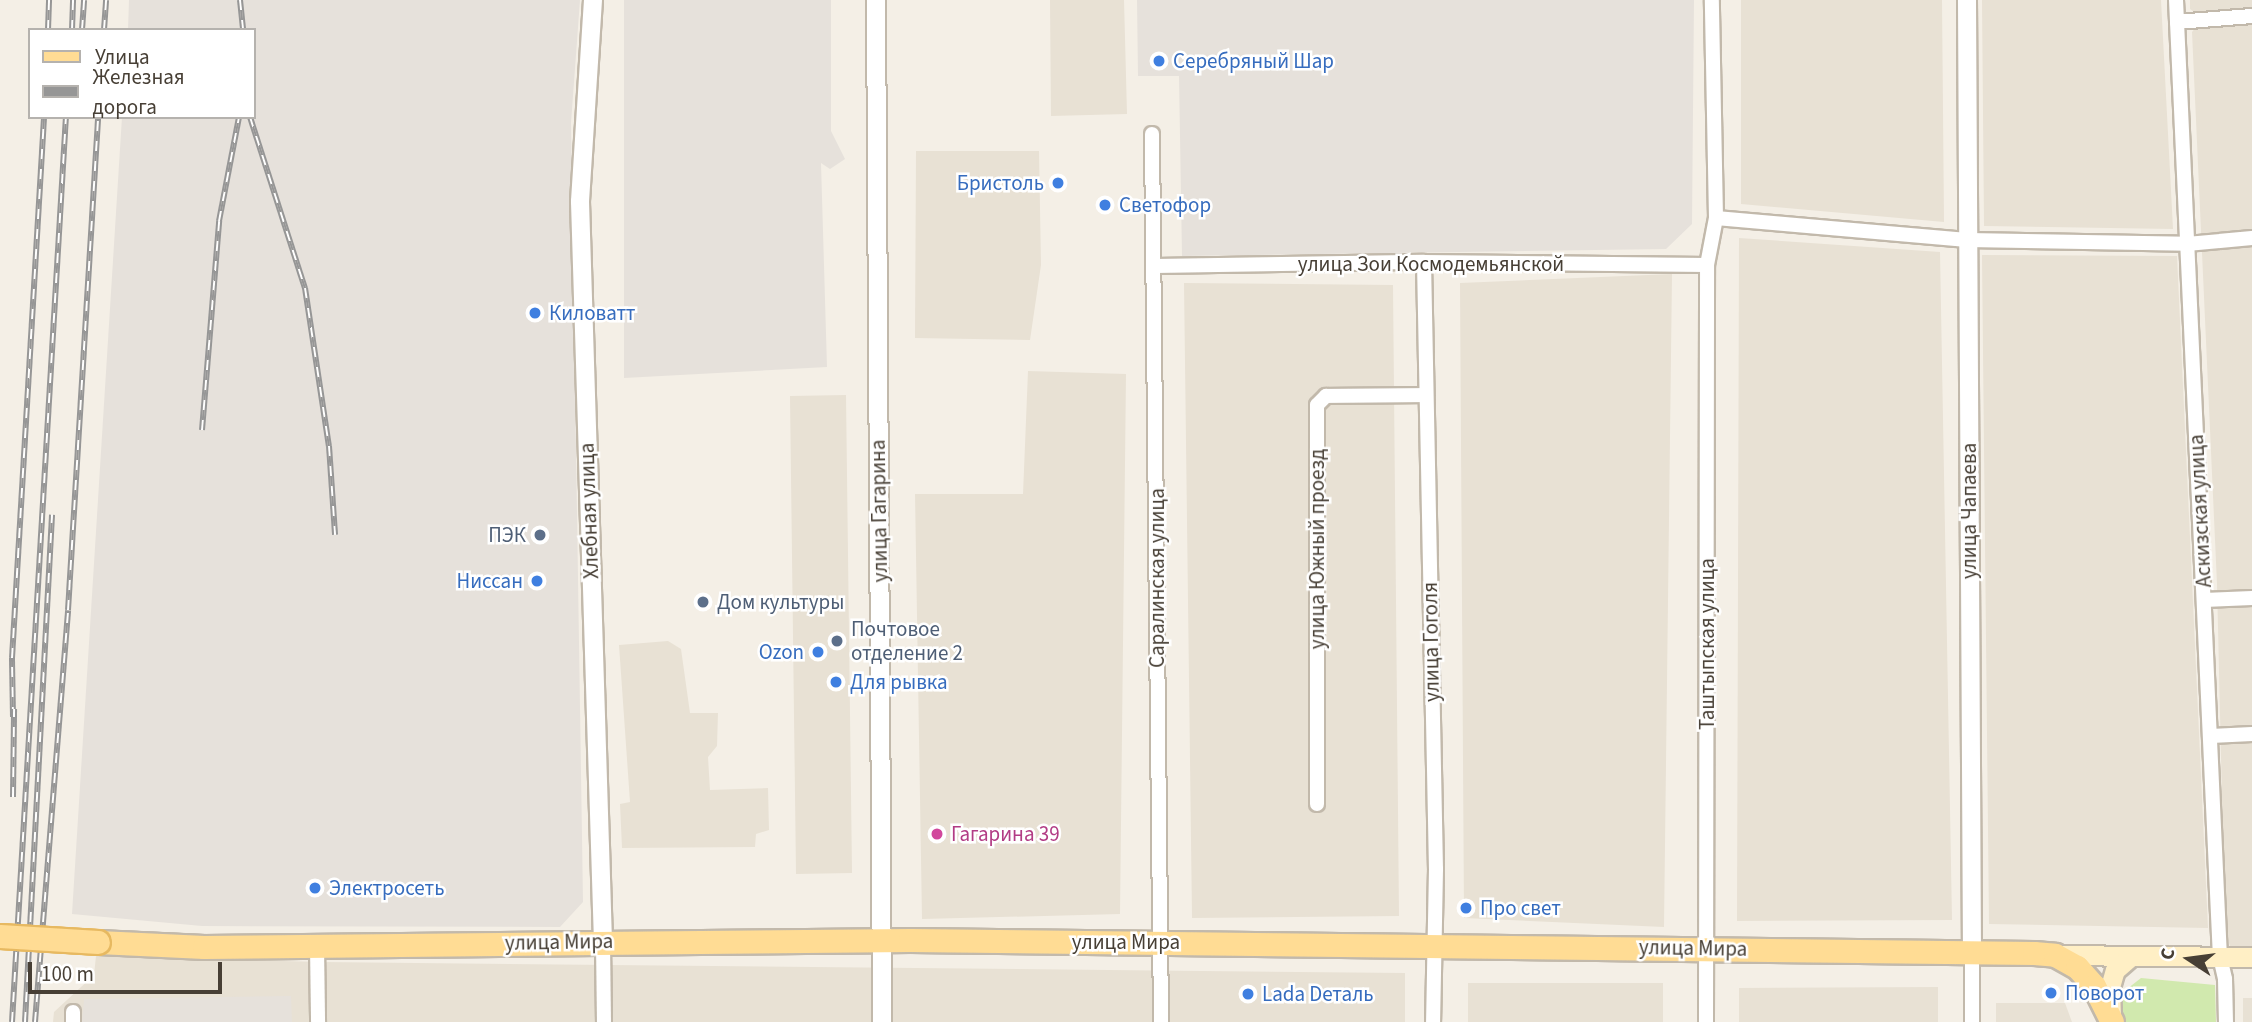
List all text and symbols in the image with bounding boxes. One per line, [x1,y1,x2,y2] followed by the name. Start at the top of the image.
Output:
[28,28,256,119] legend
[95,42,150,72] text: Улица
[1173,48,1334,74] place label: Серебряный Шар
[1151,53,1167,69] marker: Серебряный Шар
[93,62,185,122] text: Железная дорога
[957,170,1044,196] place label: Бристоль
[1050,175,1066,191] marker: Бристоль
[1119,192,1211,218] place label: Светофор
[1097,197,1113,213] marker: Светофор
[1298,251,1564,277] street label: улица Зои Космодемьянской
[549,300,635,326] place label: Киловатт
[527,305,543,321] marker: Киловатт
[2183,434,2217,588] street label: Аскизская улица
[865,439,893,583] street label: улица Гагарина
[574,442,604,580] street label: Хлебная улица
[1956,443,1982,579] street label: улица Чапаева
[1304,449,1330,649] street label: улица Южный проезд
[1144,488,1170,668] street label: Саралинская улица
[488,522,526,548] place label: ПЭК
[532,527,548,543] marker: ПЭК
[1694,558,1720,730] street label: Таштыпская улица
[457,568,523,594] place label: Ниссан
[529,573,545,589] marker: Ниссан
[1417,582,1445,702] street label: улица Гоголя
[717,589,844,615] place label: Дом культуры
[695,594,711,610] marker: Дом культуры
[851,616,963,666] place label: Почтовое отделение 2
[829,633,845,649] marker: Почтовое отделение 2
[759,639,804,665] place label: Ozon
[810,644,826,660] marker: Ozon
[850,669,948,695] place label: Для рывка
[828,674,844,690] marker: Для рывка
[951,821,1060,847] place label: Гагарина 39
[929,826,945,842] marker: Гагарина 39
[329,875,444,901] place label: Электросеть
[307,880,323,896] marker: Электросеть
[1480,895,1561,921] place label: Про свет
[1458,900,1474,916] marker: Про свет
[2154,924,2224,994] north arrow
[505,928,613,956] street label: улица Мира
[1072,929,1180,955] street label: улица Мира
[1639,934,1747,962] street label: улица Мира
[2154,946,2182,963] text: С
[32,948,226,992] scale bar
[41,959,94,989] text: 100 m
[2065,980,2144,1006] place label: Поворот
[1262,981,1374,1007] place label: Lada Dеталь
[2043,985,2059,1001] marker: Поворот
[1240,986,1256,1002] marker: Lada Dеталь

